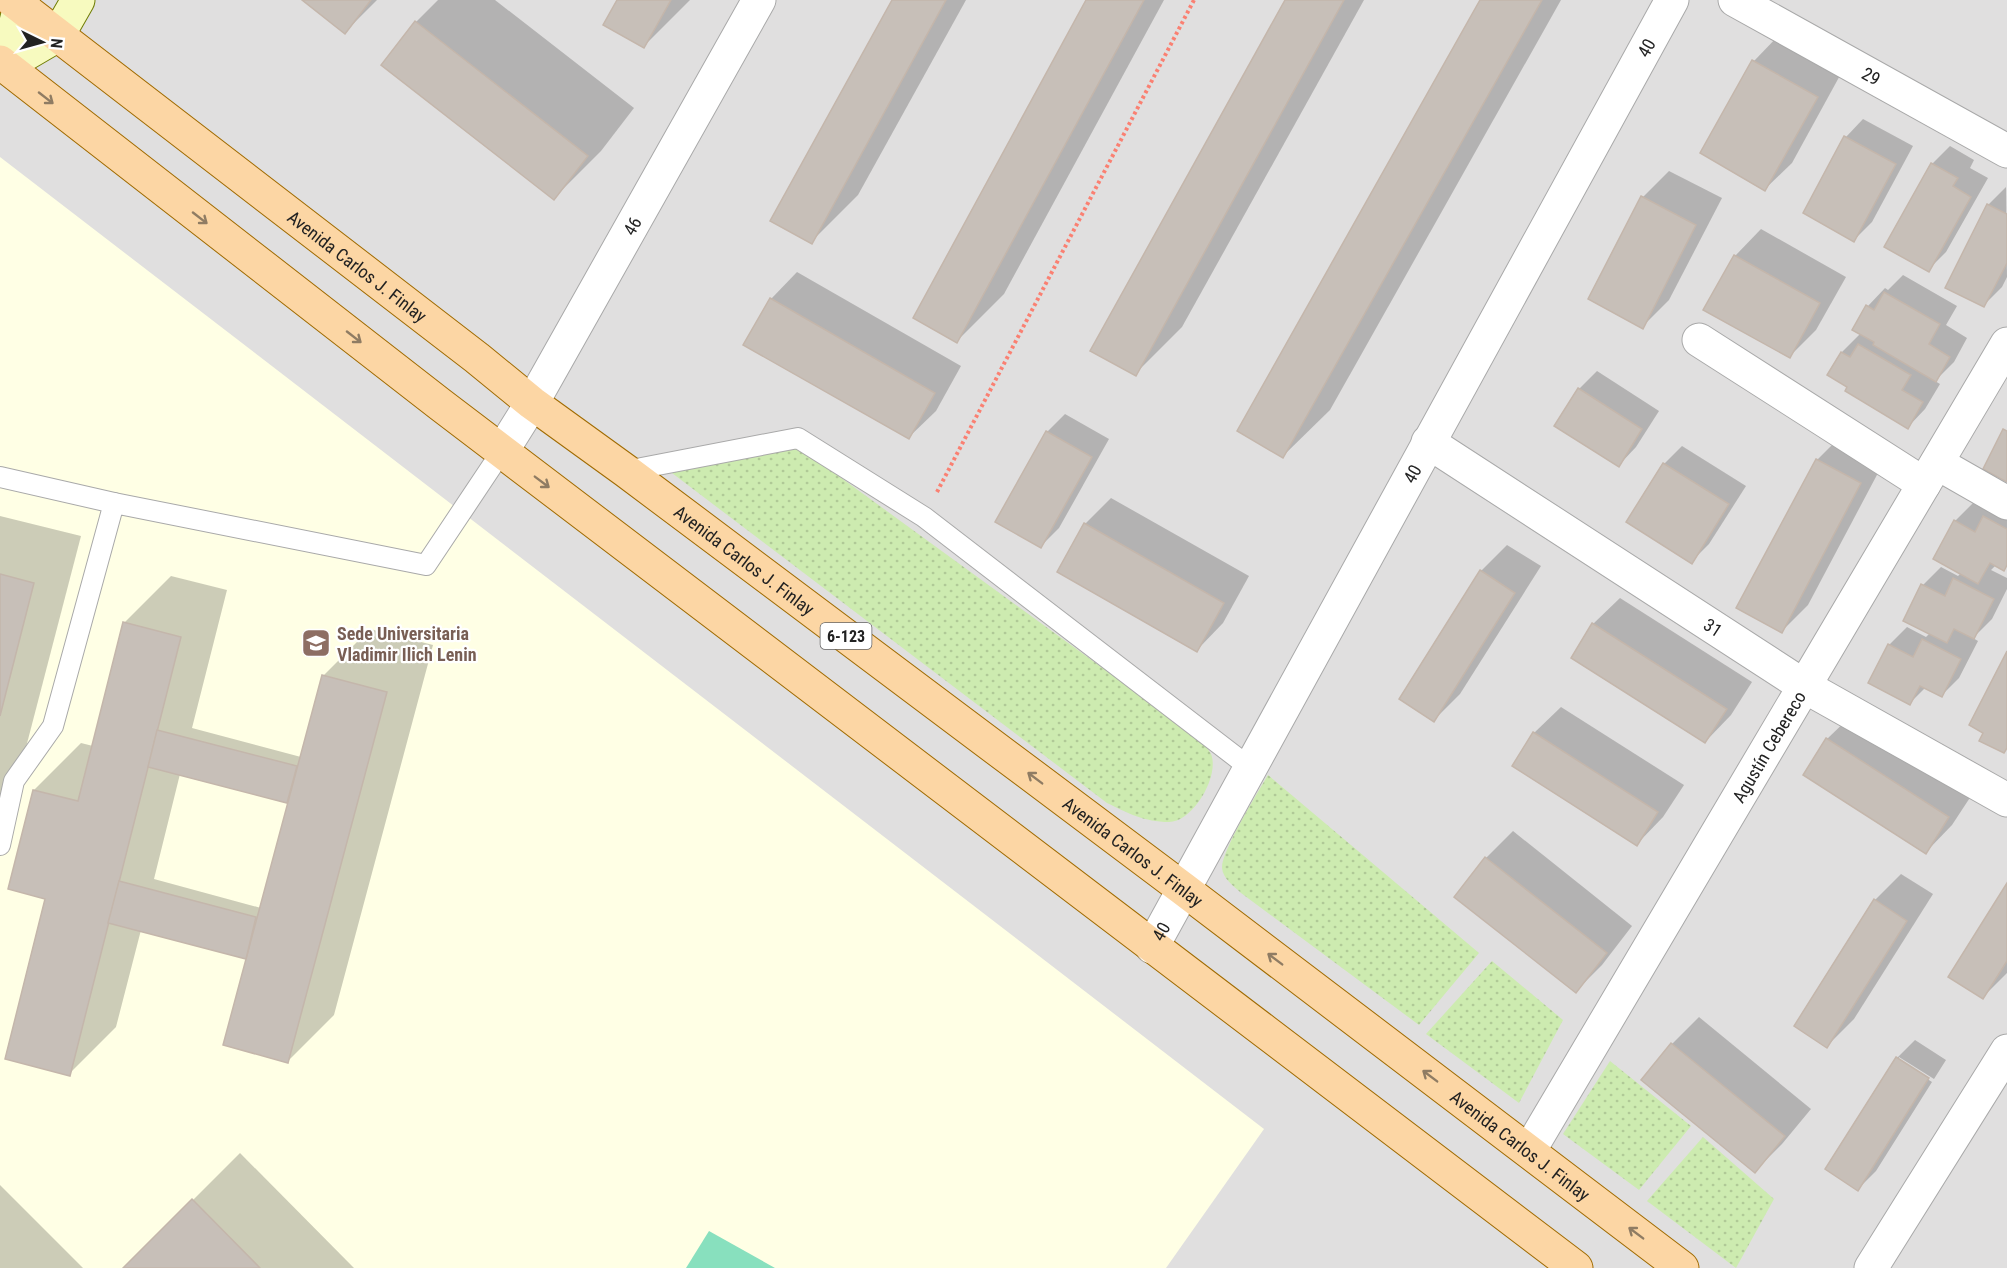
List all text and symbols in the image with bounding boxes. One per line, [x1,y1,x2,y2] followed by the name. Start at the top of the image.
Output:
[12,12,72,72] north arrow
[1632,35,1659,61] street label: 40
[47,38,66,49] text: N
[1859,62,1884,89] street label: 29
[38,92,54,105] one-way arrow
[284,206,432,326] street label: Avenida Carlos J. Finlay
[192,211,208,224] one-way arrow
[618,213,645,239] street label: 46
[346,331,362,344] one-way arrow
[1398,461,1425,487] street label: 40
[534,475,550,488] one-way arrow
[670,501,819,619] street label: Avenida Carlos J. Finlay
[1700,613,1726,641] street label: 31
[337,623,477,665] place label: Sede Universitaria Vladimir Ilich Lenin
[820,623,872,649] road number: 6-123
[300,627,332,659] school or university icon: Sede Universitaria Vladimir Ilich Lenin
[1727,687,1810,806] street label: Agustín Cebereco
[1028,772,1044,784] one-way arrow
[1059,792,1208,911] street label: Avenida Carlos J. Finlay
[1147,918,1174,944] street label: 40
[1267,952,1283,965] one-way arrow
[1423,1070,1439,1083] one-way arrow
[1447,1086,1595,1205] street label: Avenida Carlos J. Finlay
[1628,1226,1644,1239] one-way arrow

